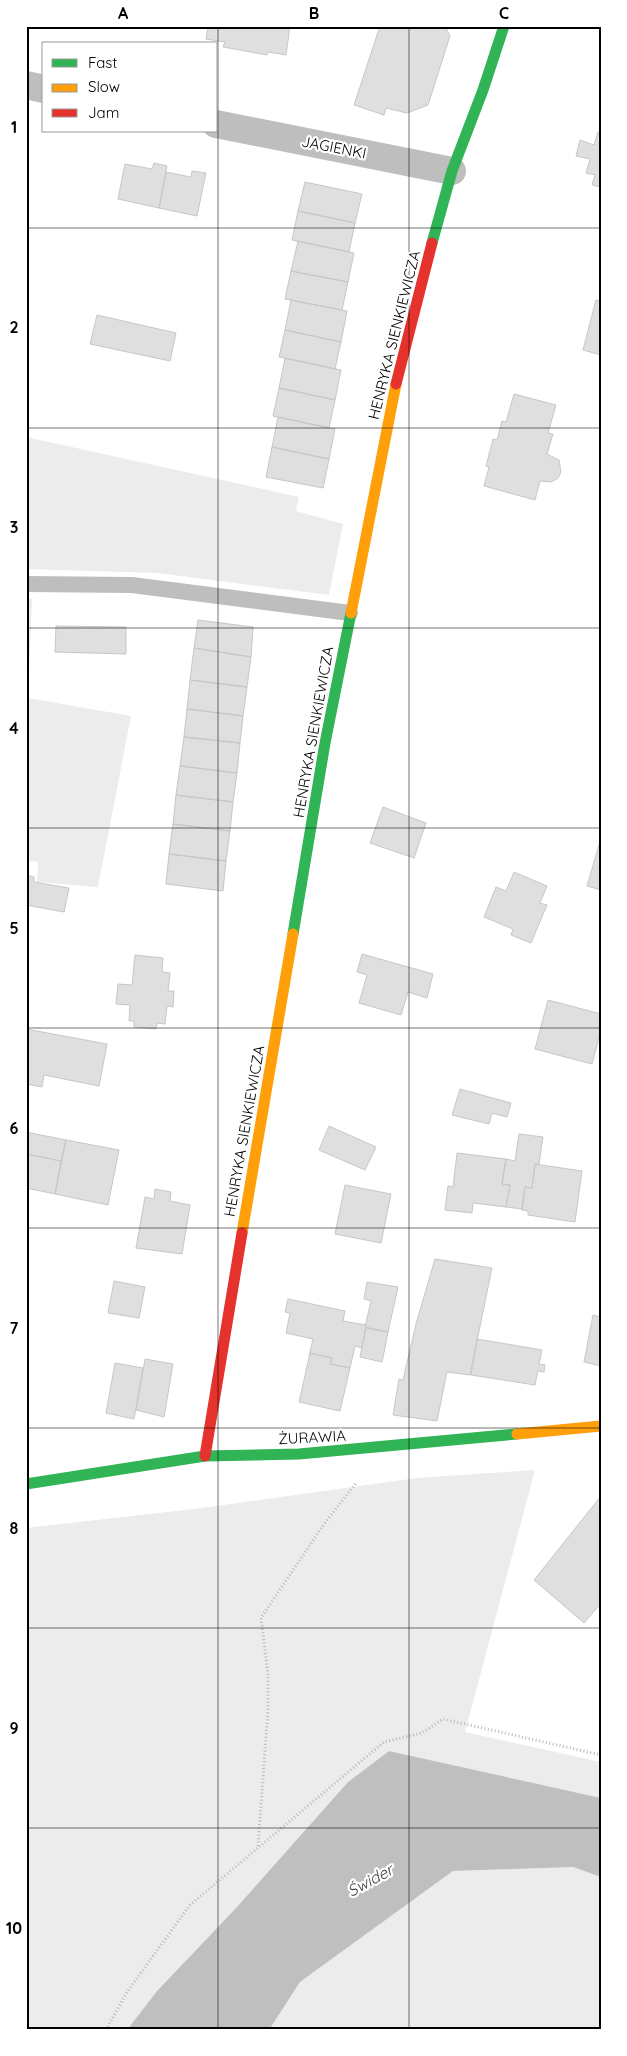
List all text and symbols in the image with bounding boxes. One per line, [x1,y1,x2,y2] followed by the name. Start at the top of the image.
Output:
[118,3,129,23] text: A
[309,3,319,23] text: B
[499,3,509,23] text: C
[42,42,218,132] legend
[88,53,117,72] text: Fast
[88,77,120,96] text: Slow
[88,103,119,122] text: Jam
[11,117,17,137] text: 1
[300,131,368,163] street label: JAGIENKI
[364,248,424,422] street label: HENRYKA SIENKIEWICZA
[9,317,19,337] text: 2
[10,517,18,537] text: 3
[289,645,337,819] street label: HENRYKA SIENKIEWICZA
[9,718,19,738] text: 4
[9,918,19,938] text: 5
[220,1044,268,1218] street label: HENRYKA SIENKIEWICZA
[10,1118,19,1138] text: 6
[10,1318,19,1338] text: 7
[278,1426,347,1448] street label: ŻURAWIA
[10,1518,19,1538] text: 8
[9,1718,19,1738] text: 9
[344,1858,398,1901] water label: Świder
[6,1918,22,1938] text: 10

